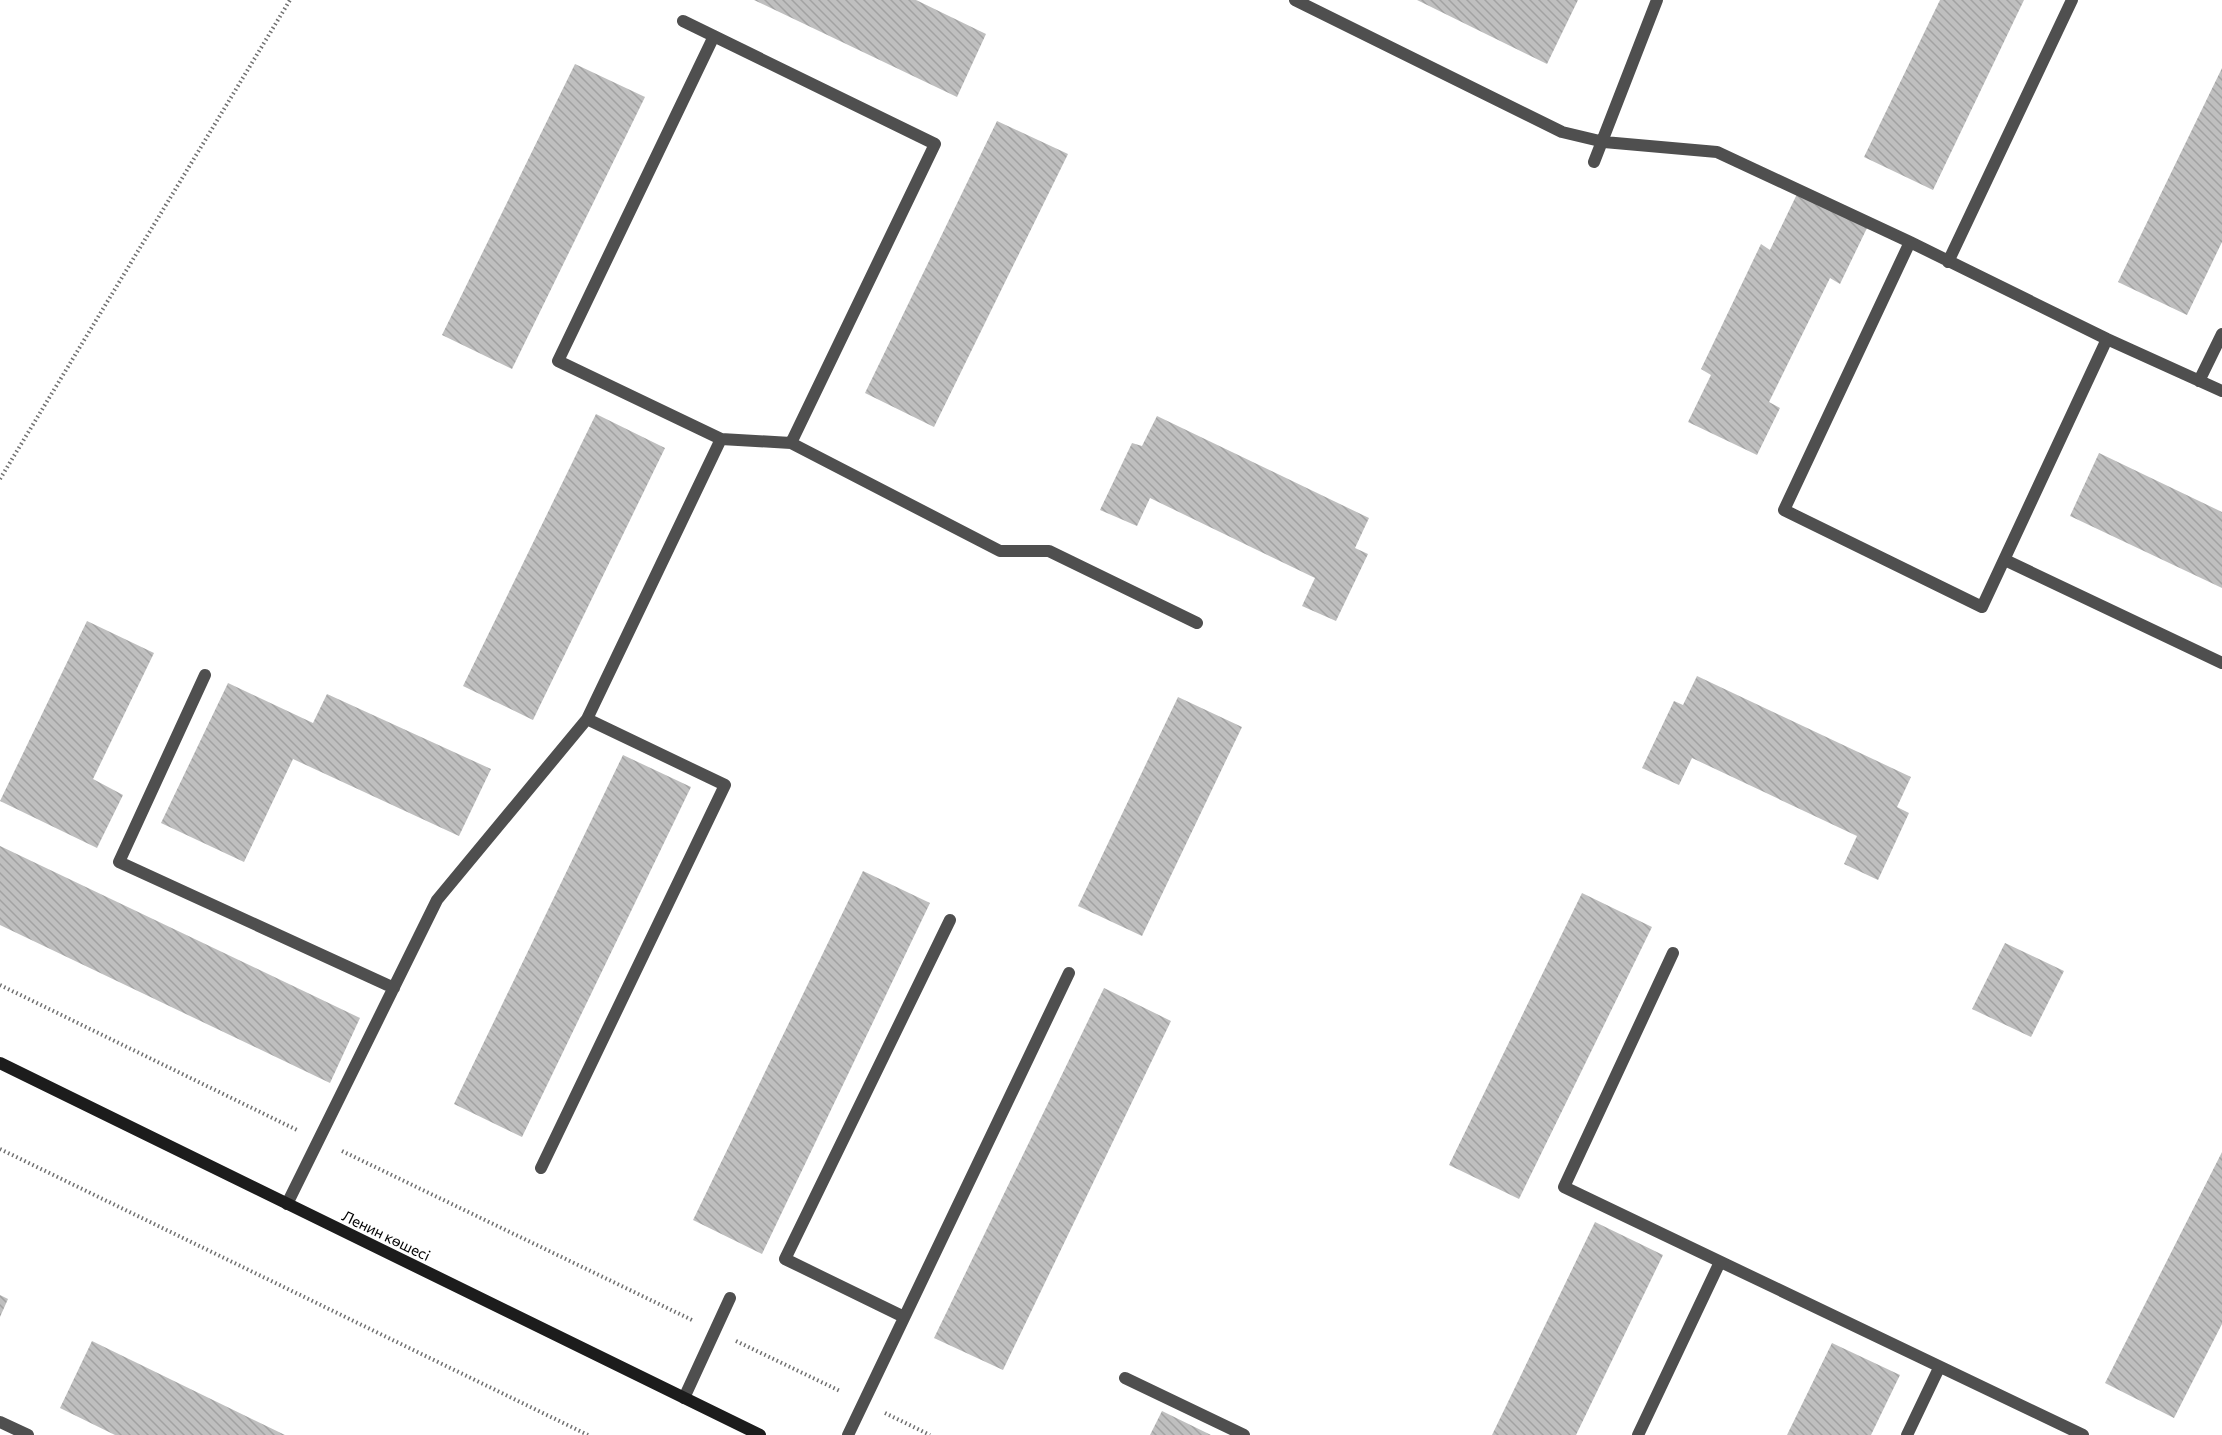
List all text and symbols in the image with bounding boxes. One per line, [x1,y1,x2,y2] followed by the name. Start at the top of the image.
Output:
[339,1206,434,1264] street label: Ленин көшесі

